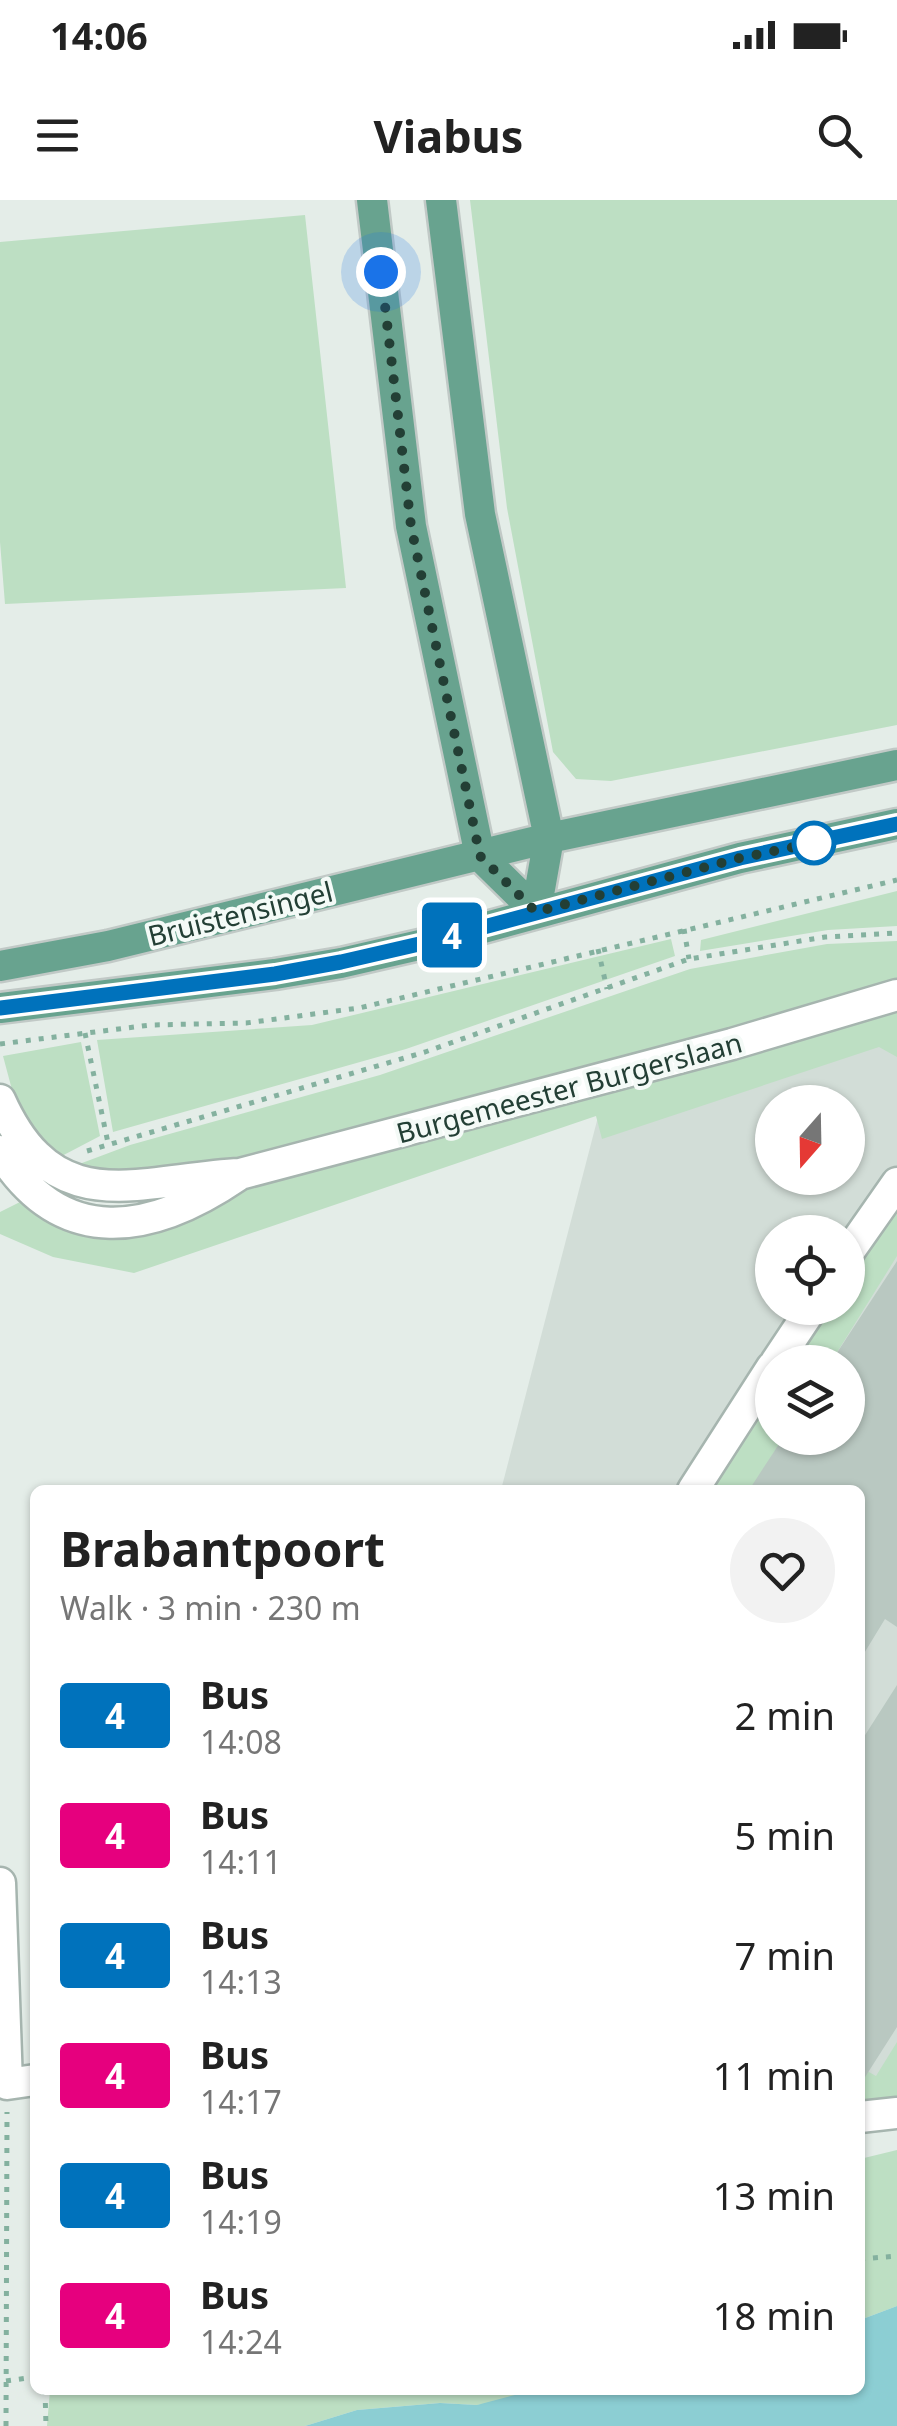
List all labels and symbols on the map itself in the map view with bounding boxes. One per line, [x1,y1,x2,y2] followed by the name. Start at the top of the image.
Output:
[356,247,406,297] your location
[793,822,835,864] unlabelled marker
[144,872,336,954] street label: Bruistensingel
[420,902,484,968] line badge: 4
[392,1023,746,1151] street label: Burgemeester Burgerslaan
[755,1085,865,1195] north arrow

